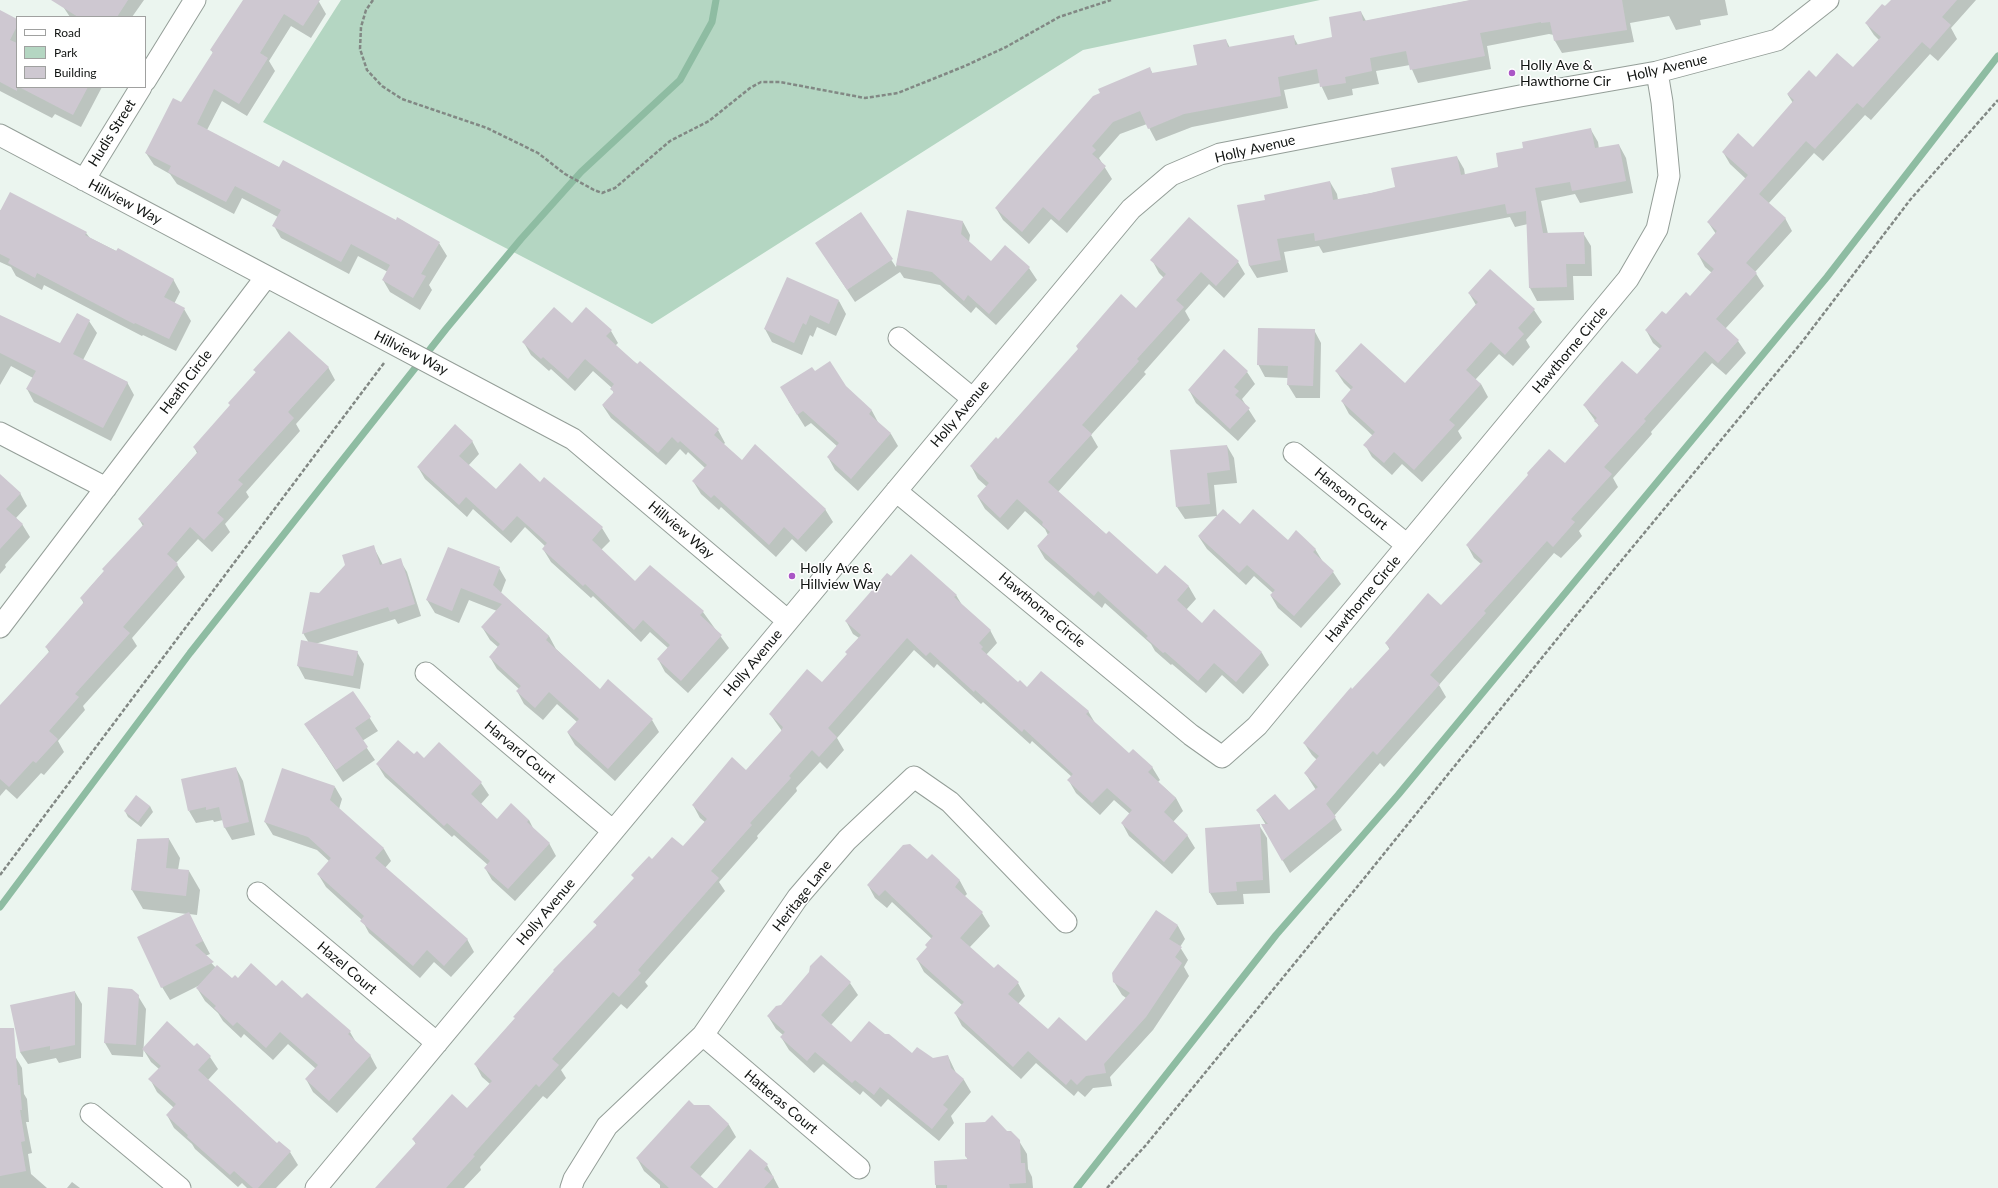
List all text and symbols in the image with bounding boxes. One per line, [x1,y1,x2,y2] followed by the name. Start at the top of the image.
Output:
[16,16,146,88] legend
[54,25,81,40] text: Road
[54,45,77,60] text: Park
[1625,51,1709,85] street label: Holly Avenue
[1520,57,1611,90] place label: Holly Ave & Hawthorne Cir
[54,65,97,80] text: Building
[1507,68,1517,78] marker: Holly Ave & Hawthorne Cir
[85,96,139,170] street label: Hudis Street
[1213,132,1297,166] street label: Holly Avenue
[85,176,165,228] street label: Hillview Way
[1529,303,1611,397] street label: Hawthorne Circle
[371,327,451,379] street label: Hillview Way
[156,347,216,417] street label: Heath Circle
[927,377,993,451] street label: Holly Avenue
[1311,464,1391,534] street label: Hansom Court
[645,498,717,562] street label: Hillview Way
[1322,552,1404,646] street label: Hawthorne Circle
[800,560,881,592] place label: Holly Ave & Hillview Way
[995,569,1089,651] street label: Hawthorne Circle
[787,571,797,581] marker: Holly Ave & Hillview Way
[720,626,786,700] street label: Holly Avenue
[481,717,559,787] street label: Harvard Court
[769,857,835,935] street label: Heritage Lane
[513,875,579,949] street label: Holly Avenue
[314,938,380,998] street label: Hazel Court
[741,1066,821,1138] street label: Hatteras Court

